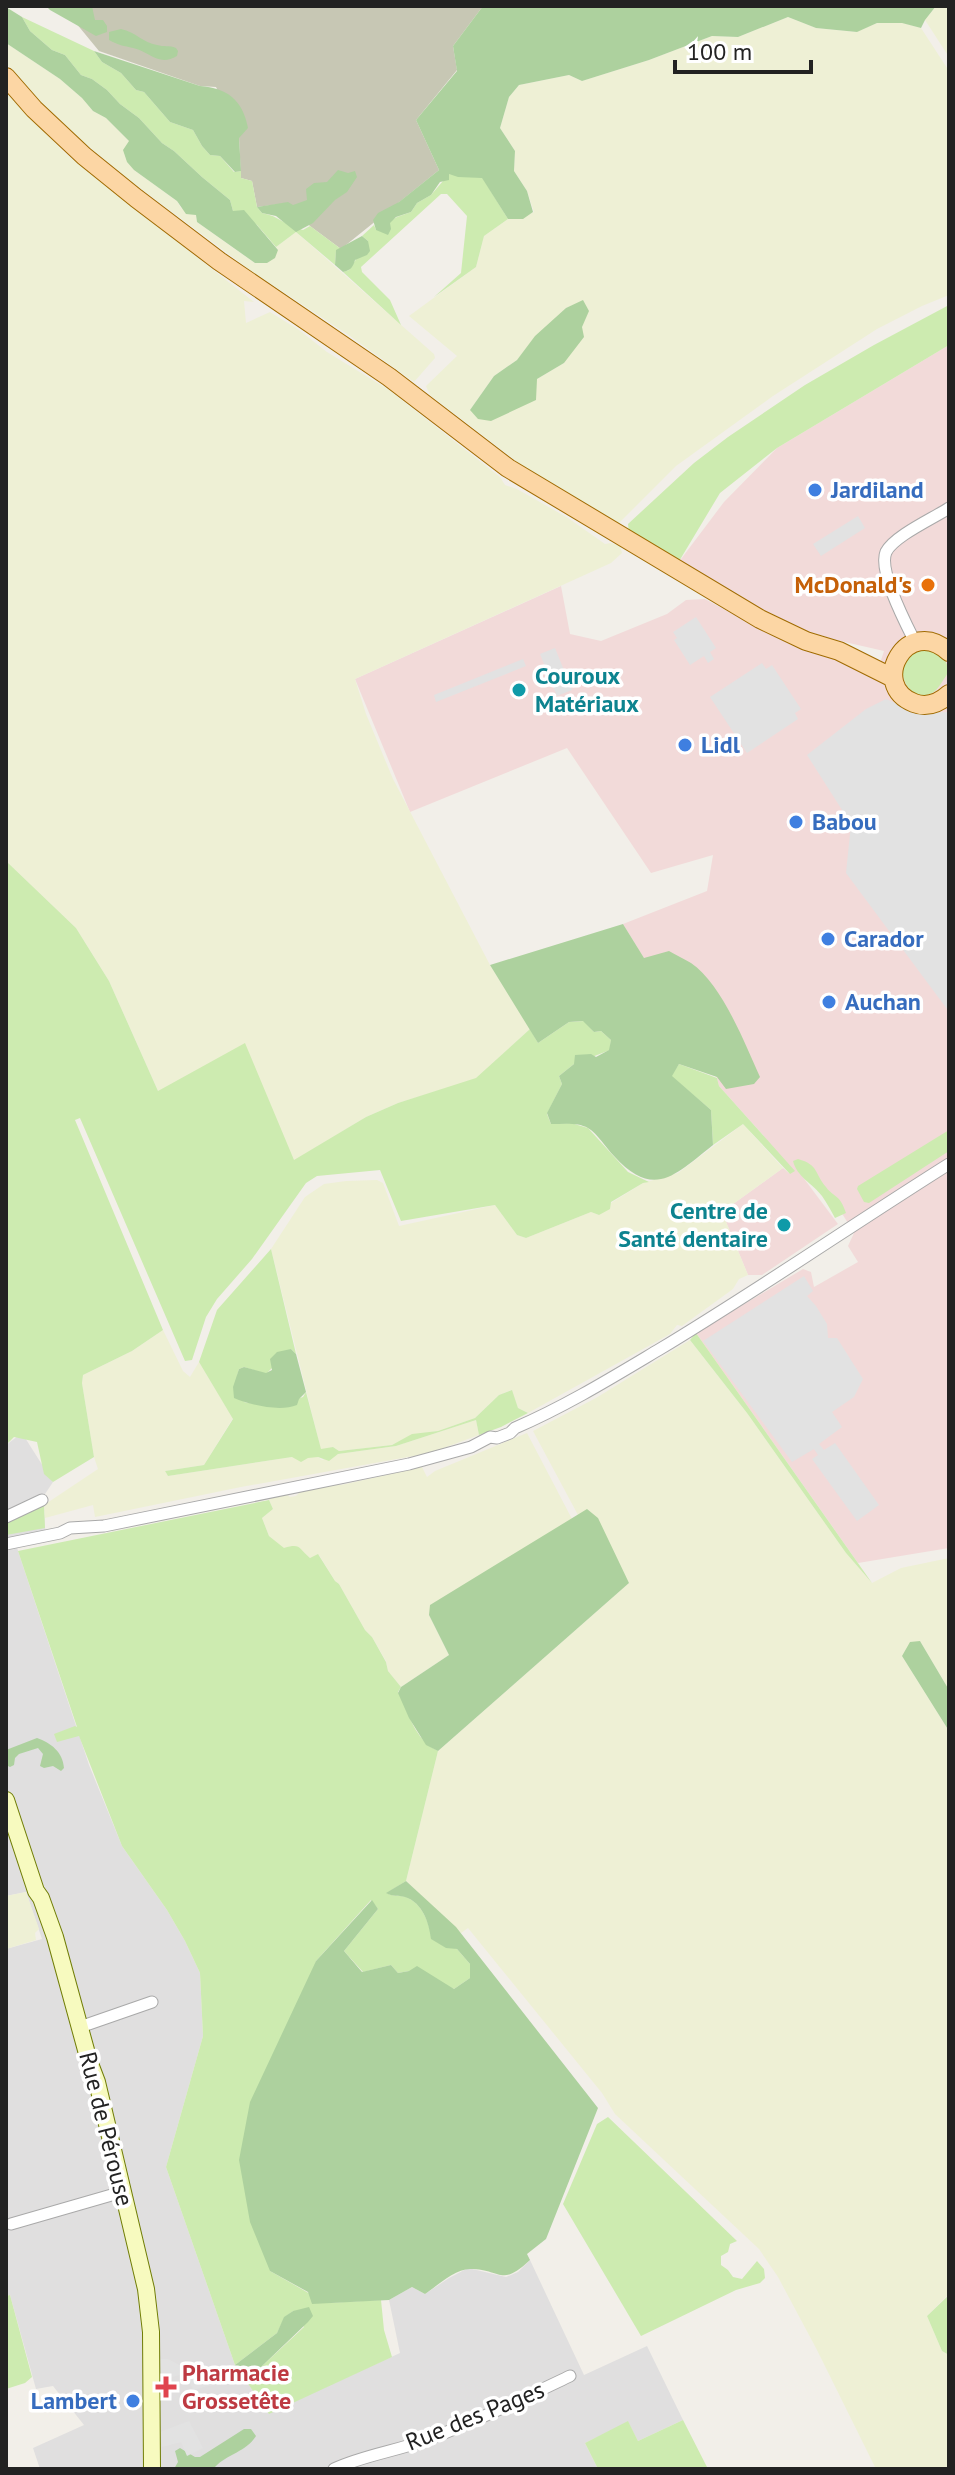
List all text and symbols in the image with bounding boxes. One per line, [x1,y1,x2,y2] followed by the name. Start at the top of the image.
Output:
[675,24,811,74] scale bar
[687,36,752,67] text: 100 m
[830,474,924,505] place label: Jardiland
[806,481,824,499] marker: Jardiland
[795,569,912,600] place label: McDonald's
[919,576,937,594] marker: McDonald's
[535,660,639,719] place label: Couroux Matériaux
[510,681,528,699] marker: Couroux Matériaux
[701,729,741,760] place label: Lidl
[676,736,694,754] marker: Lidl
[812,806,877,837] place label: Babou
[787,813,805,831] marker: Babou
[844,923,924,954] place label: Carador
[819,930,837,948] marker: Carador
[845,986,921,1017] place label: Auchan
[820,993,838,1011] marker: Auchan
[618,1195,768,1254] place label: Centre de Santé dentaire
[775,1216,793,1234] marker: Centre de Santé dentaire
[72,2048,141,2209] street label: Rue de Pérouse
[182,2357,291,2416] place label: Pharmacie Grossetête
[401,2374,549,2457] street label: Rue des Pages
[157,2378,175,2396] marker: Pharmacie Grossetête
[31,2385,118,2416] place label: Lambert
[124,2392,142,2410] marker: Lambert

